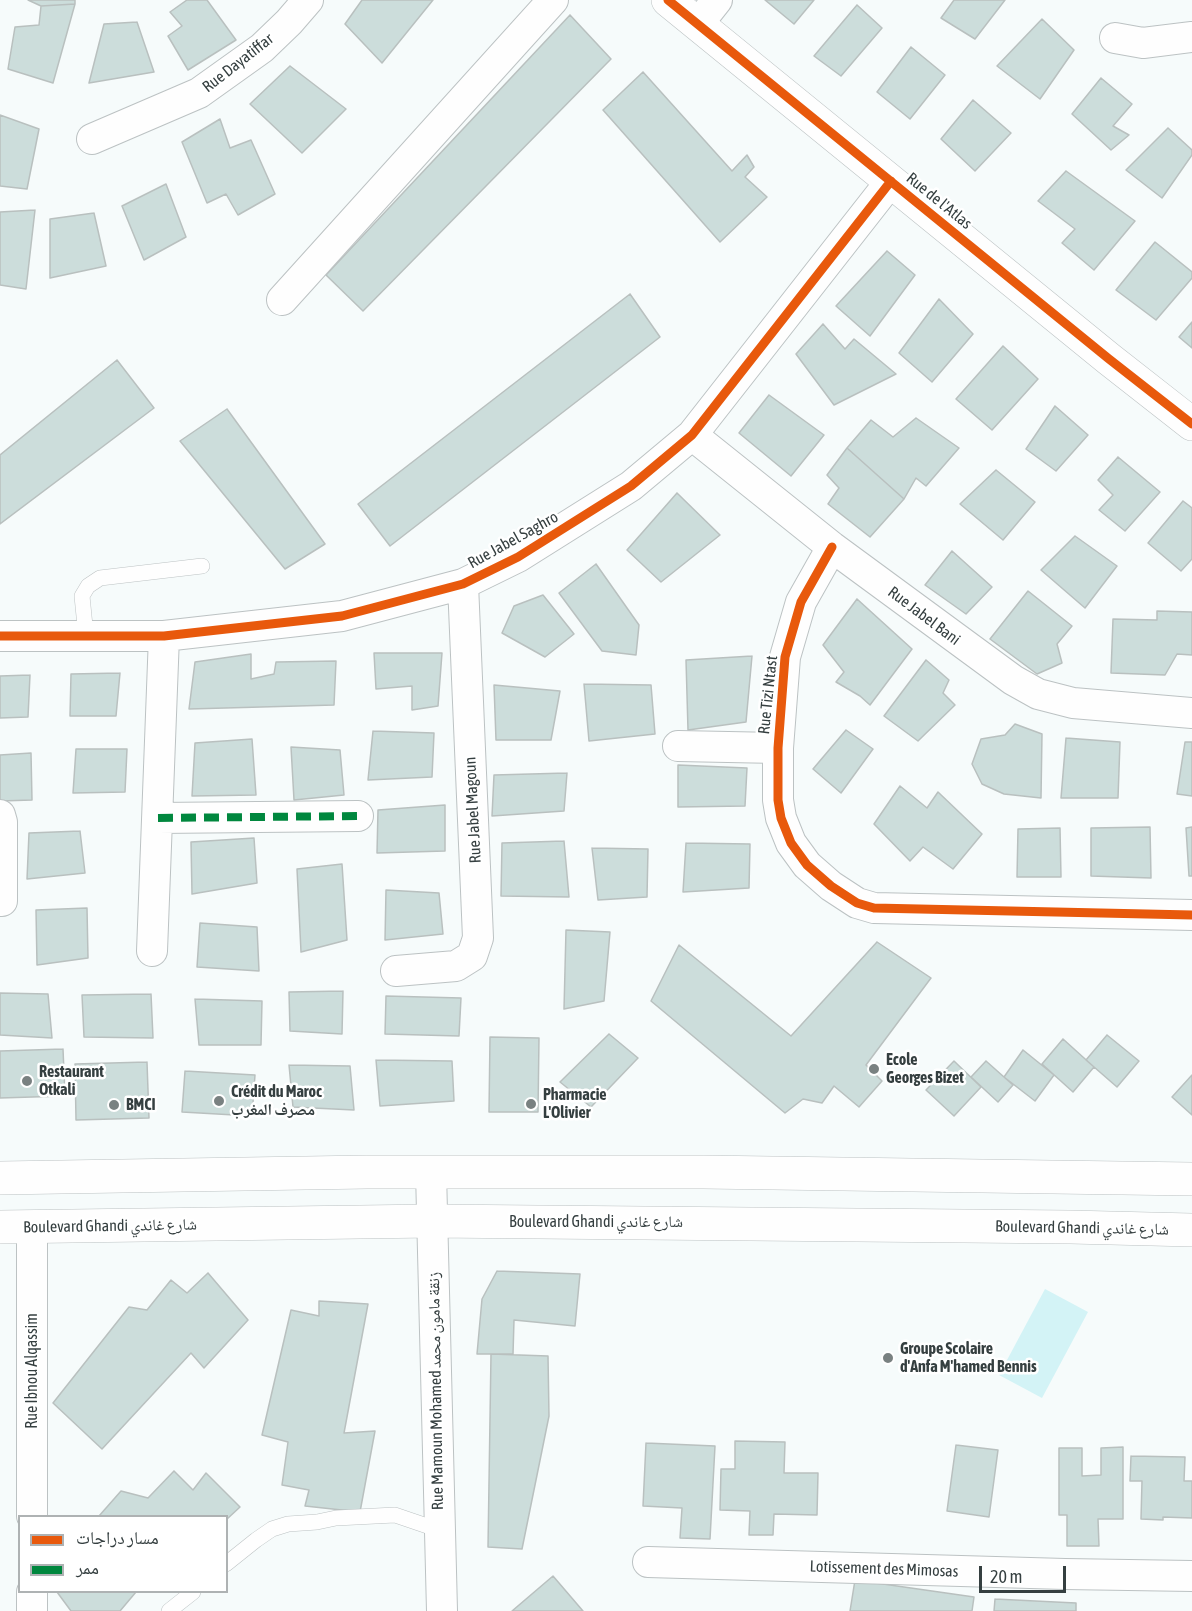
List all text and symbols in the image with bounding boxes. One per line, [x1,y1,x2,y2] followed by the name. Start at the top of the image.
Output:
[199,29,277,97] street label: Rue Dayatiffar
[902,169,976,233] street label: Rue de l'Atlas
[465,507,561,573] street label: Rue Jabel Saghro
[884,583,964,649] street label: Rue Jabel Bani
[754,655,782,735] street label: Rue Tizi Ntast
[461,756,485,864] street label: Rue Jabel Magoun
[886,1050,964,1088] place label: Ecole Georges Bizet
[39,1062,104,1100] place label: Restaurant Otkali
[867,1062,881,1076] marker: Ecole Georges Bizet
[20,1074,34,1088] marker: Restaurant Otkali
[231,1082,322,1120] place label: Crédit du Maroc مصرف المغرب
[543,1085,607,1123] place label: Pharmacie L'Olivier
[212,1094,226,1108] marker: Crédit du Maroc مصرف المغرب
[126,1095,156,1115] place label: BMCI
[524,1097,538,1111] marker: Pharmacie L'Olivier
[107,1098,121,1112] marker: BMCI
[509,1212,683,1232] street label: Boulevard Ghandi شارع غاندي
[23,1215,197,1237] street label: Boulevard Ghandi شارع غاندي
[995,1217,1169,1239] street label: Boulevard Ghandi شارع غاندي
[424,1272,448,1510] street label: Rue Mamoun Mohamed زنقة مامون محمد
[22,1313,42,1429] street label: Rue Ibnou Alqassim
[900,1339,1037,1377] place label: Groupe Scolaire d'Anfa M'hamed Bennis
[881,1351,895,1365] marker: Groupe Scolaire d'Anfa M'hamed Bennis
[18,1515,228,1593] legend
[76,1527,159,1548] text: مسار دراجات
[982,1554,1069,1592] scale bar
[76,1557,99,1578] text: ممر
[809,1557,959,1581] street label: Lotissement des Mimosas
[990,1566,1022,1587] text: 20 m

